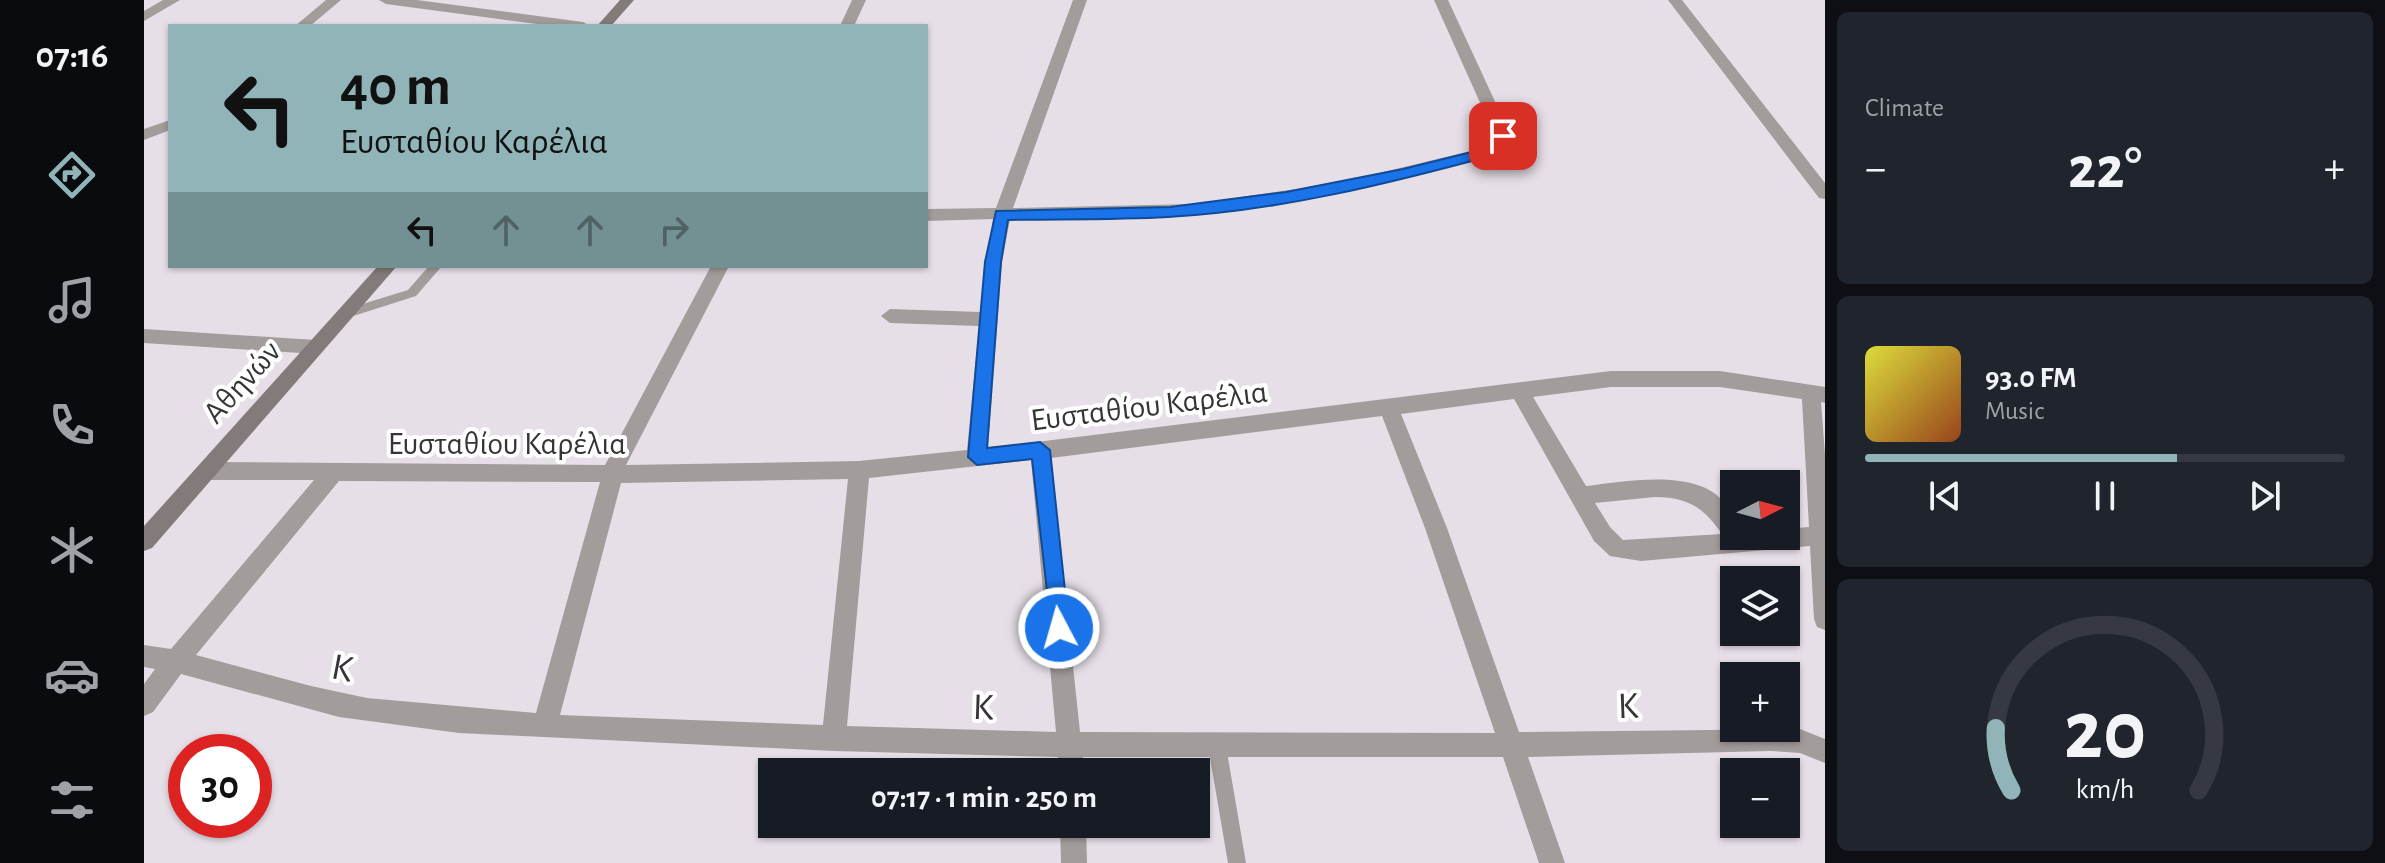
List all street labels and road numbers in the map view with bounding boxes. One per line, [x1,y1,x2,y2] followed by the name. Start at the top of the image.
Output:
[197,335,287,429] street label: Αθηνών
[1029,376,1269,436] street label: Ευσταθίου Καρέλια
[388,428,626,460] street label: Ευσταθίου Καρέλια
[328,648,356,690] street label: Κ
[1617,688,1639,726] street label: Κ
[972,689,994,727] street label: Κ

